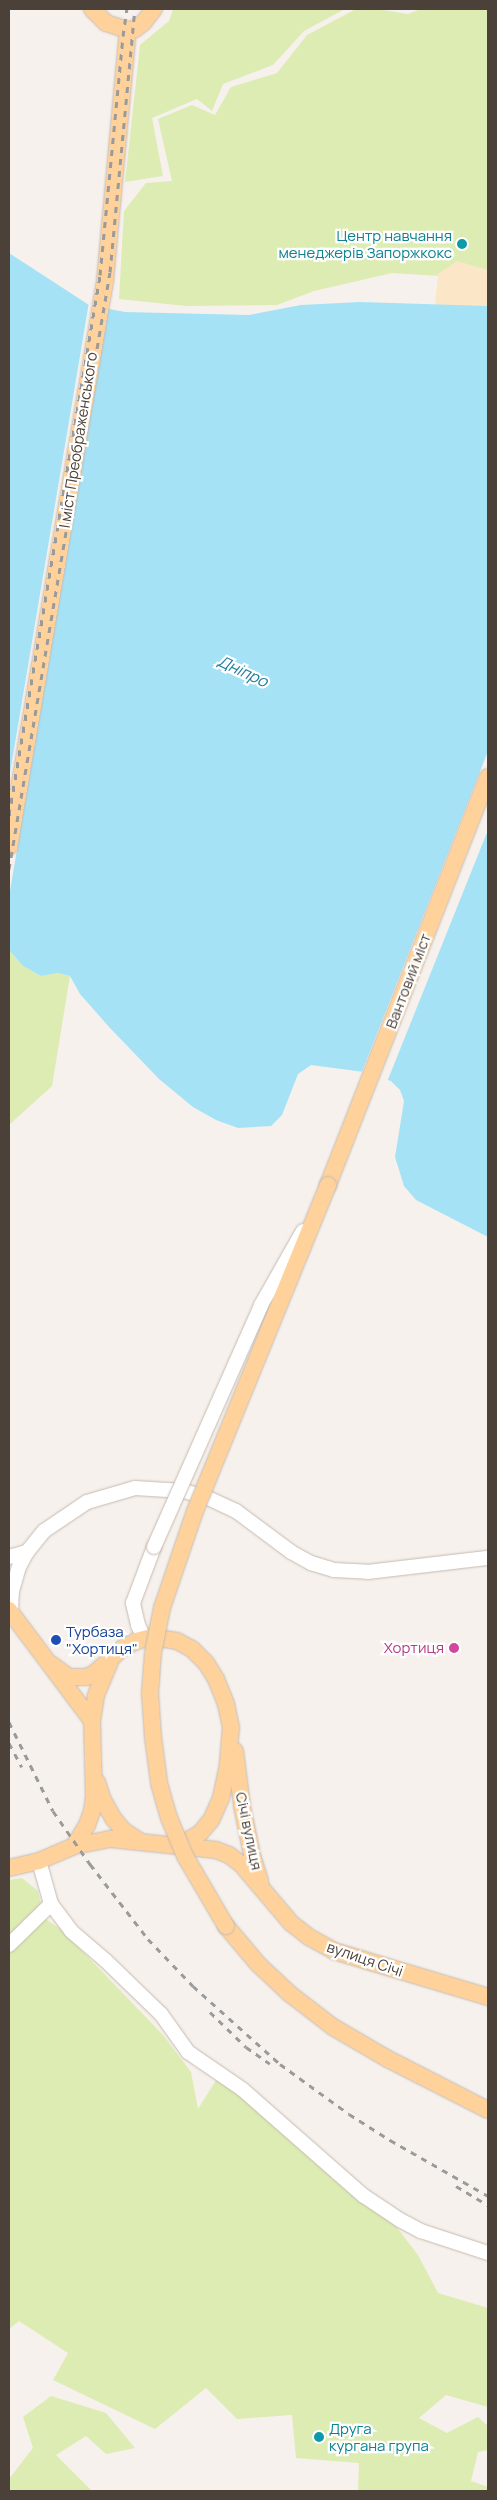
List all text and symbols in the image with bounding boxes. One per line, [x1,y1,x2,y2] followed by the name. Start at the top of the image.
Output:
[278,226,452,261] place label: Центр навчання менеджерів Запоржкокс
[456,238,468,250] marker: Центр навчання менеджерів Запоржкокс
[55,351,101,529] street label: I міст Преображенського
[215,651,271,691] water label: Дніпро
[382,931,434,1031] street label: Вантовий міст
[66,1622,138,1657] place label: Турбаза "Хортиця"
[50,1634,62,1646] marker: Турбаза "Хортиця"
[384,1639,444,1657] place label: Хортиця
[448,1642,460,1654] marker: Хортиця
[232,1790,266,1872] street label: Січі вулиця
[325,1938,405,1980] street label: вулиця Січі
[329,2419,429,2454] place label: Друга кургана група
[313,2431,325,2443] marker: Друга кургана група

